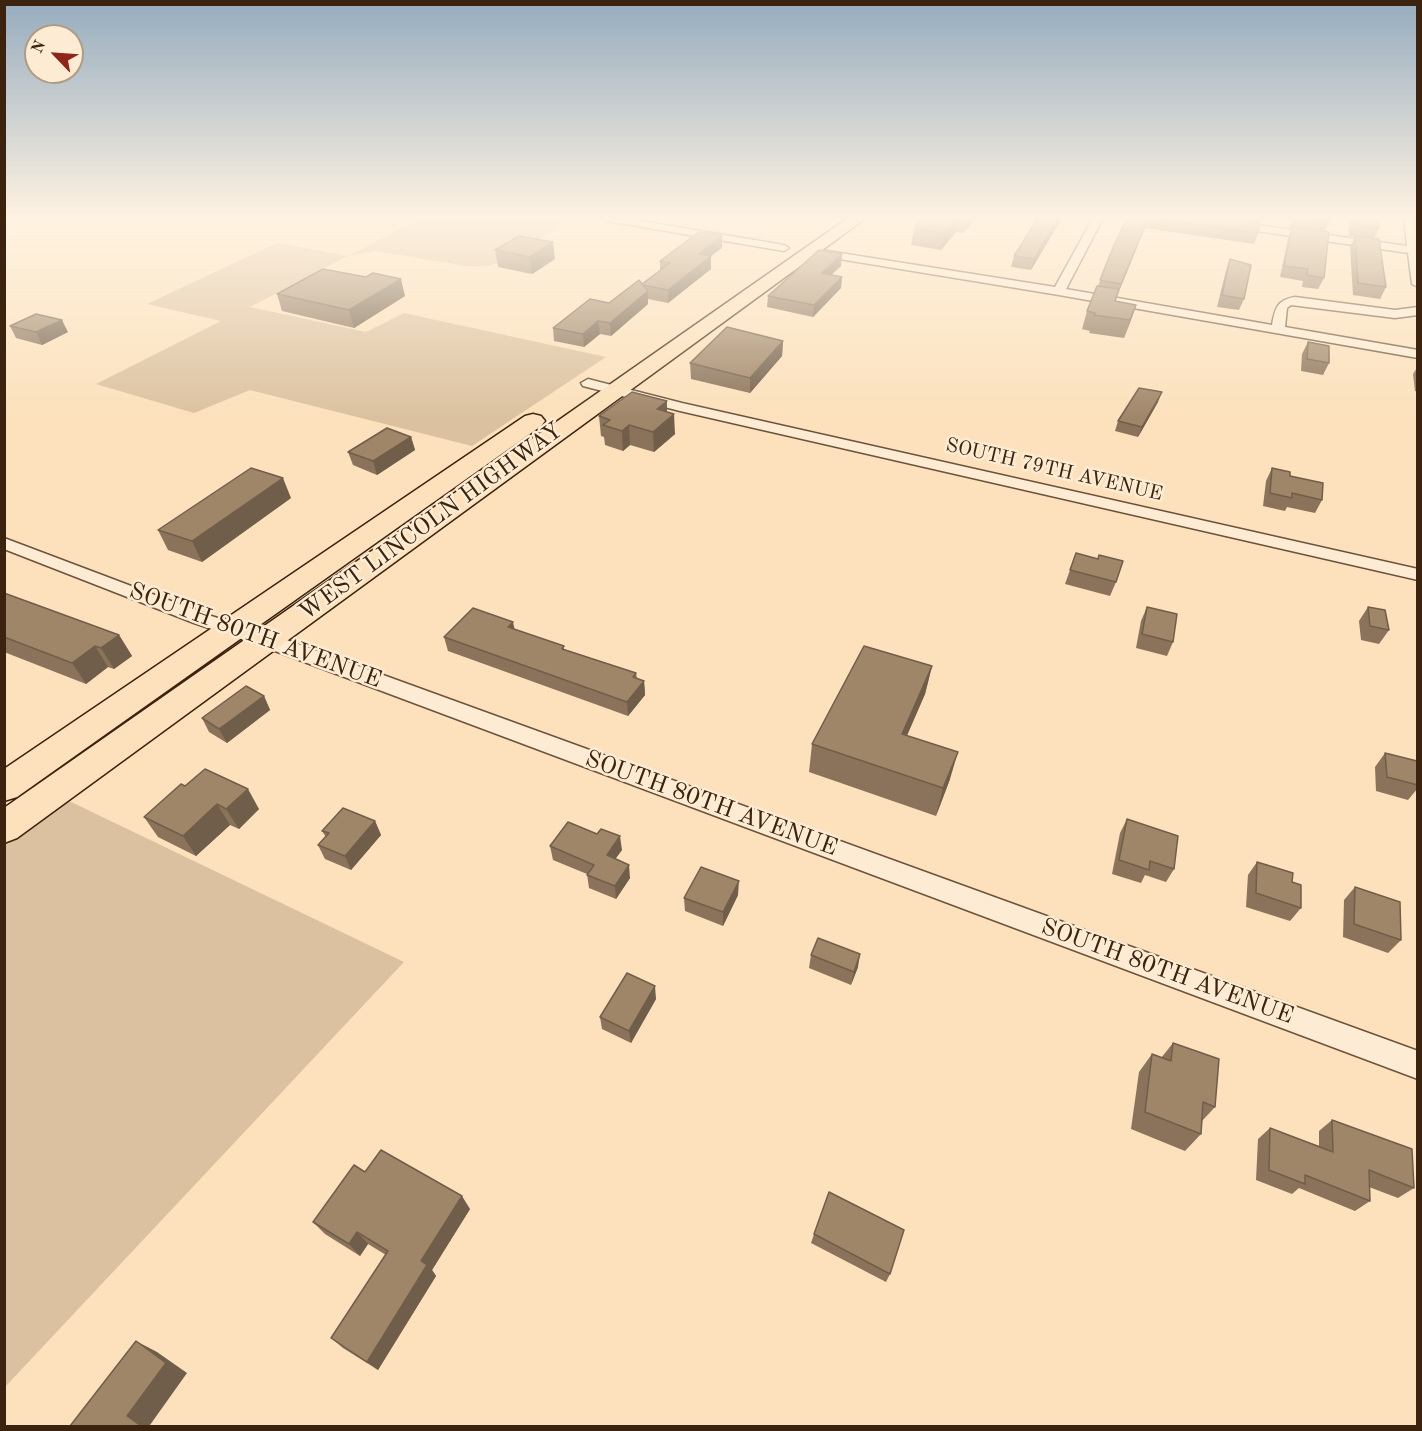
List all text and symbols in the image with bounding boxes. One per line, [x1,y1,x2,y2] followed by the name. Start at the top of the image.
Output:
[24,24,84,84] north arrow
[30,38,49,56] text: N
[294,417,568,627] street label: WEST LINCOLN HIGHWAY
[943,433,1165,507] street label: SOUTH 79TH AVENUE
[125,577,385,695] street label: SOUTH 80TH AVENUE
[581,745,841,863] street label: SOUTH 80TH AVENUE
[1037,913,1297,1031] street label: SOUTH 80TH AVENUE

